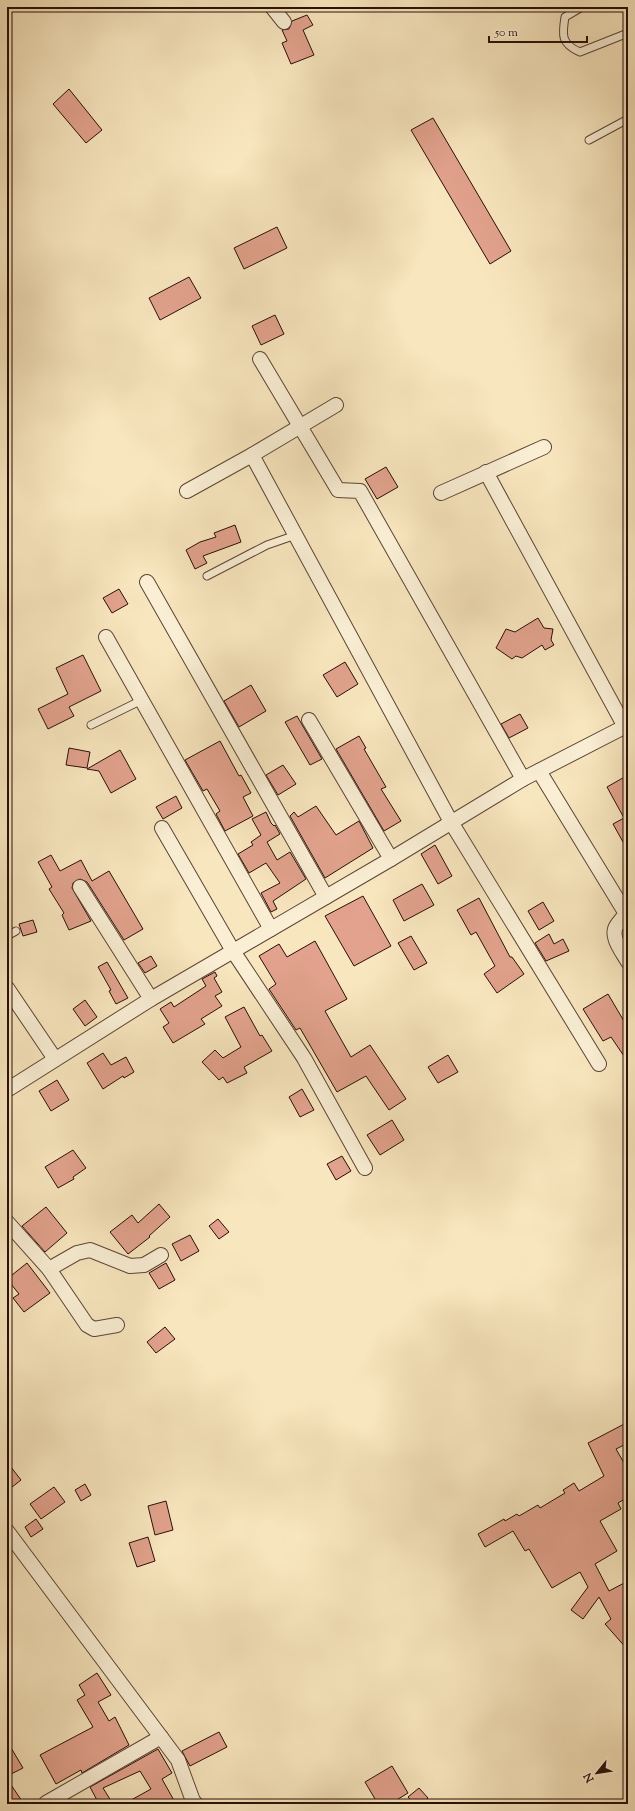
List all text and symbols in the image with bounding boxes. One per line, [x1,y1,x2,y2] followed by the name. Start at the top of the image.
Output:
[489,18,587,44] scale bar
[494,24,518,42] text: 50 m
[577,1753,617,1793] north arrow
[580,1770,599,1786] text: N

